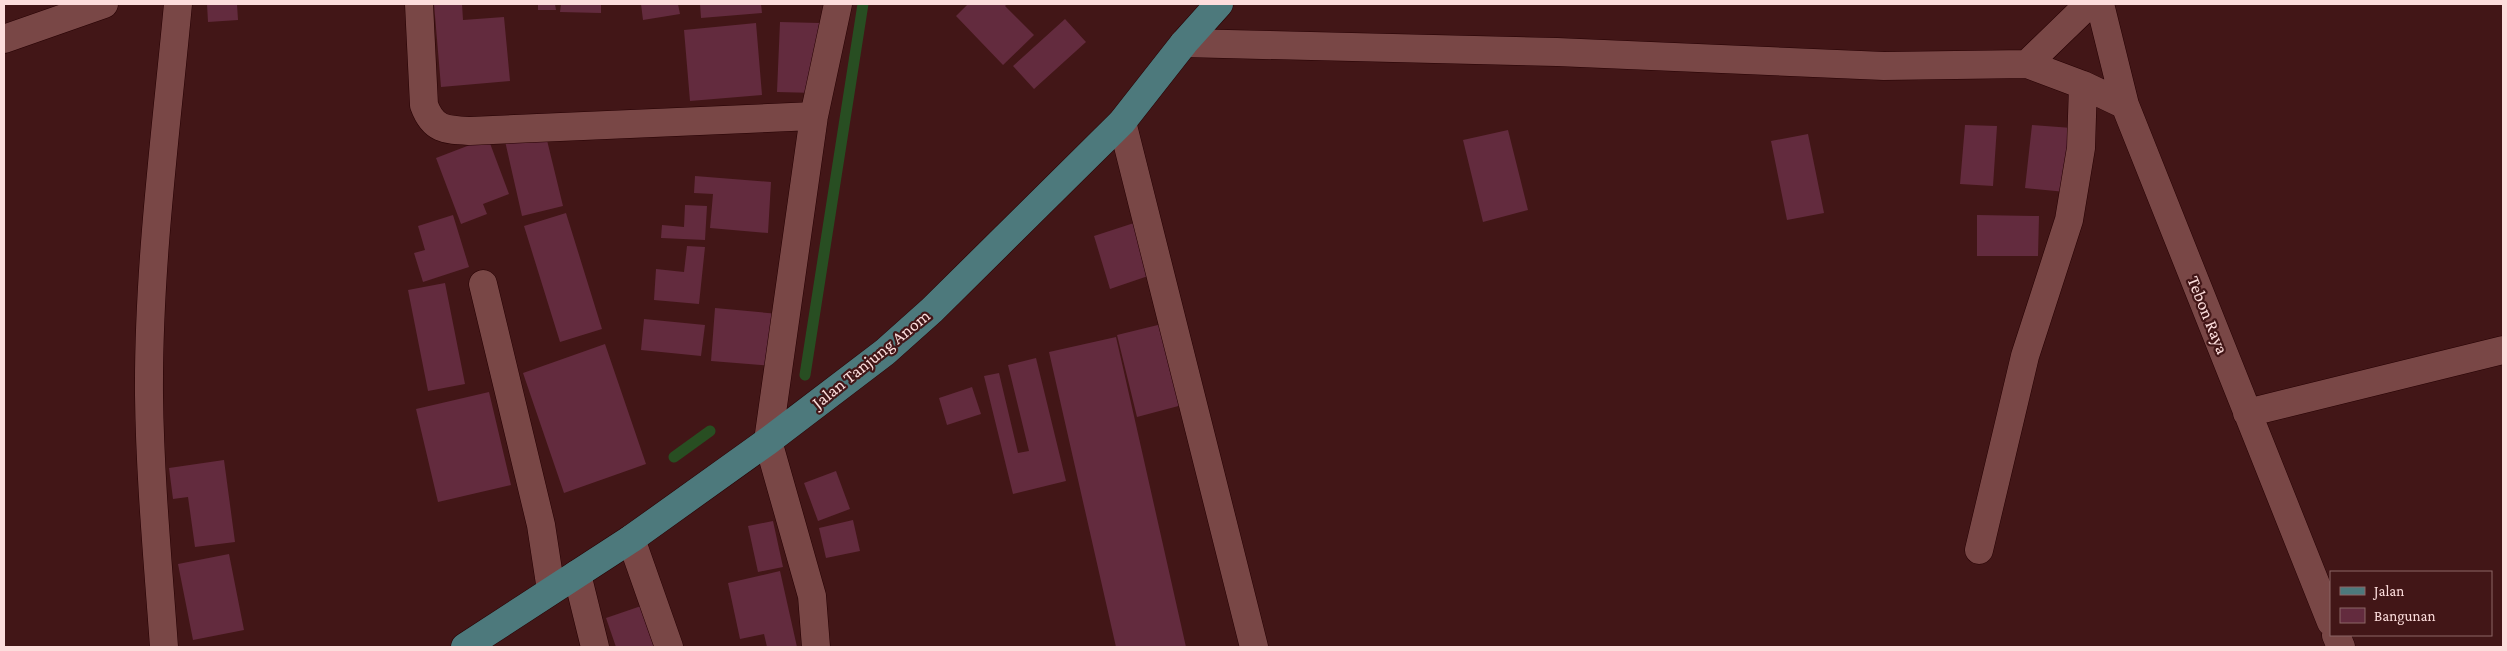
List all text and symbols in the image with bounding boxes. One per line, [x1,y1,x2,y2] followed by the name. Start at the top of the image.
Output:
[2183,273,2233,357] street label: Tebon Raya
[806,305,935,415] street label: Jalan Tanjung Anom
[2330,571,2492,636] legend
[2372,583,2404,600] text: Jalan
[2374,608,2435,625] text: Bangunan

